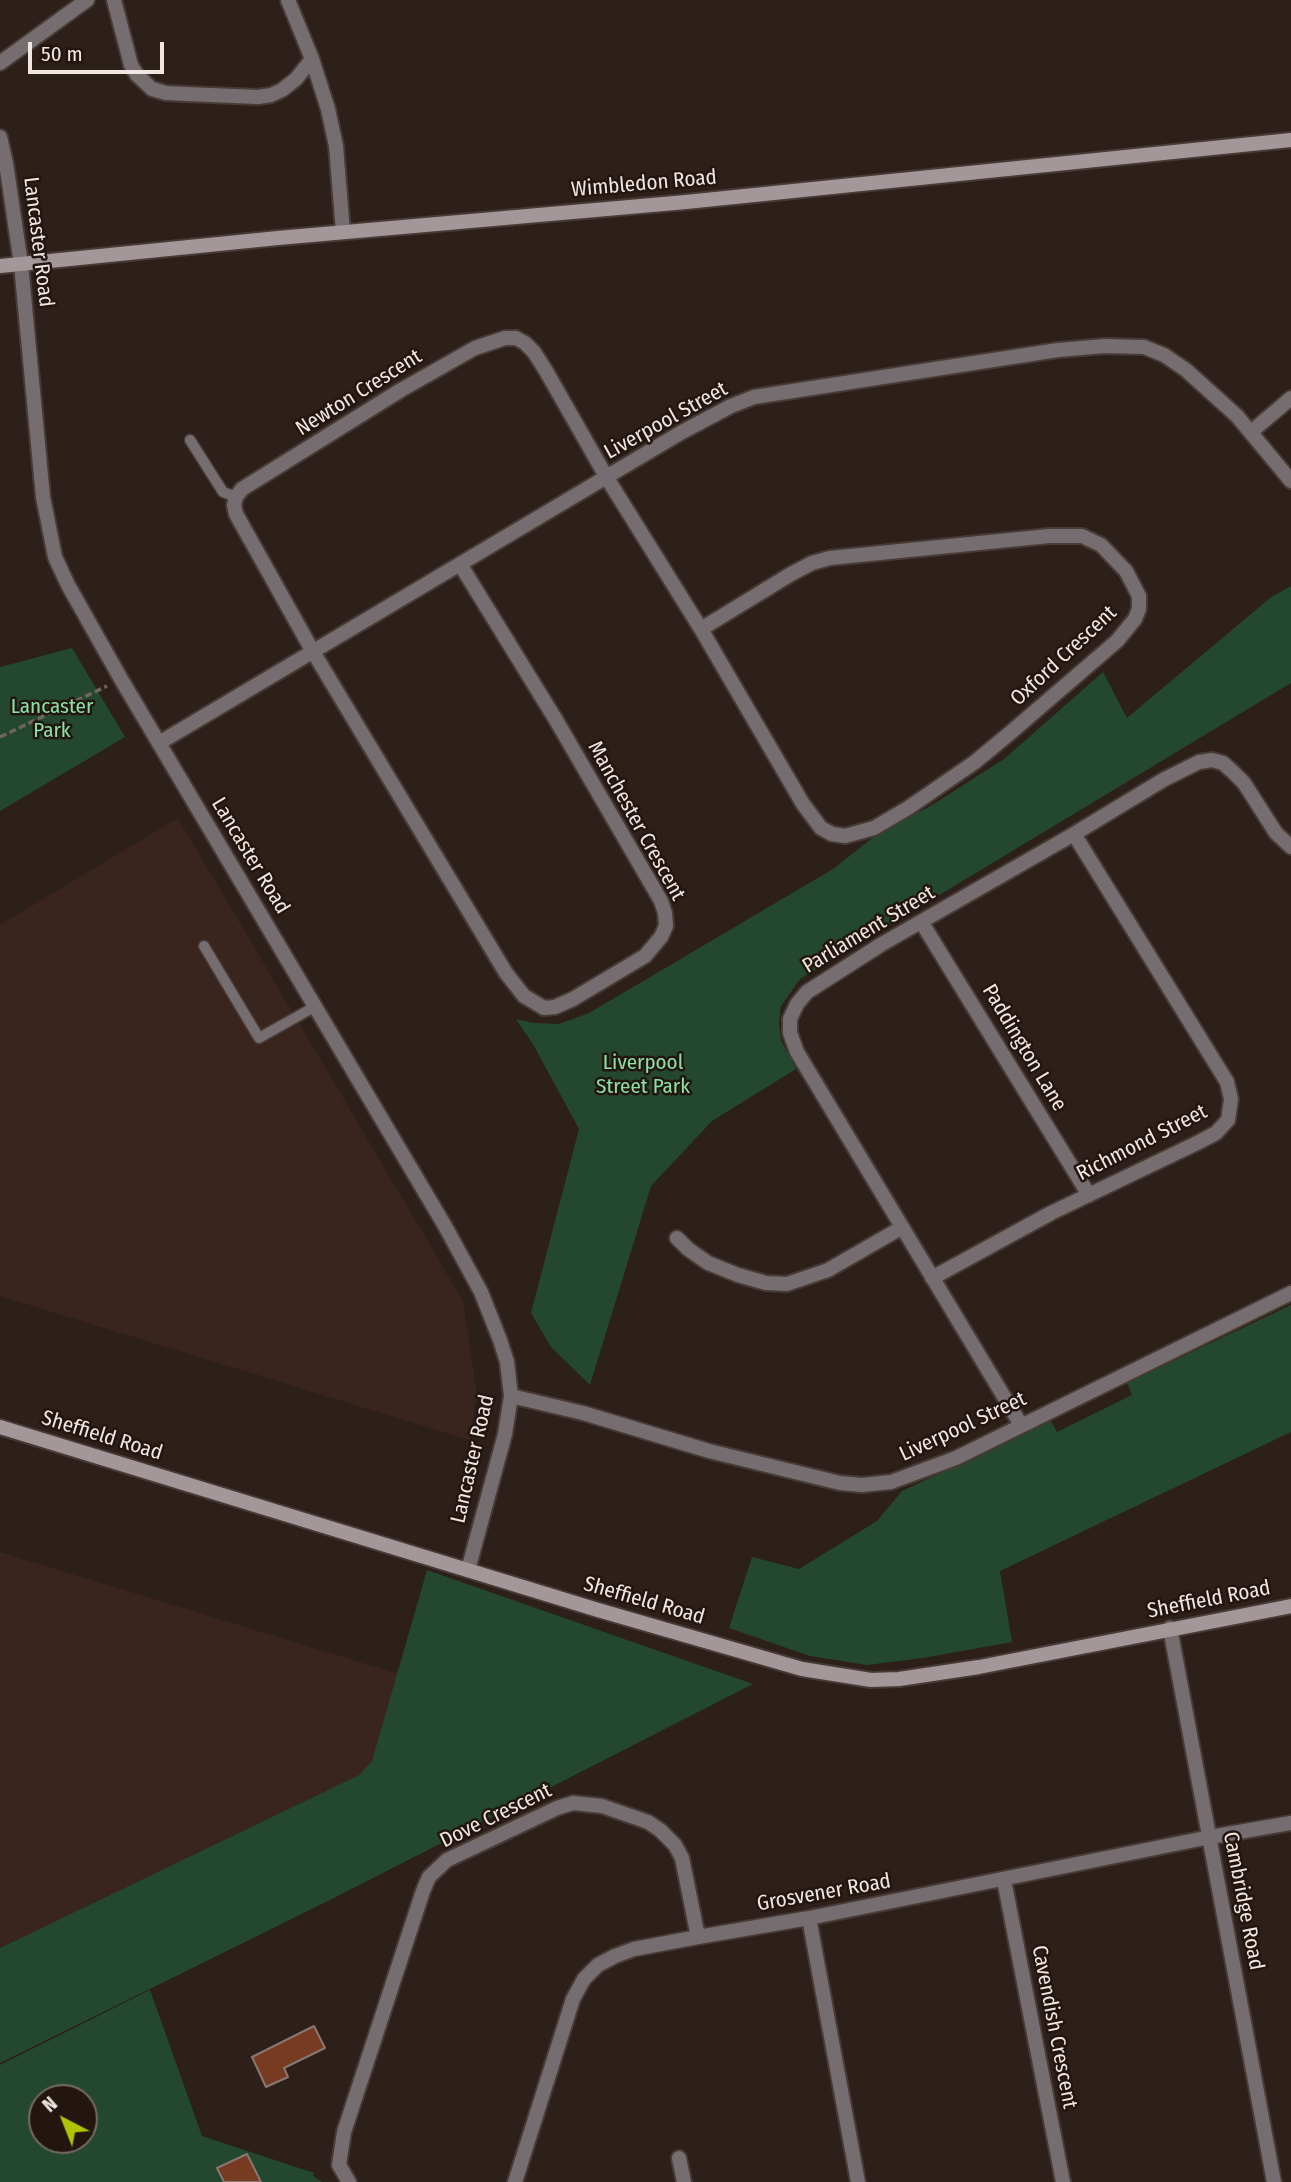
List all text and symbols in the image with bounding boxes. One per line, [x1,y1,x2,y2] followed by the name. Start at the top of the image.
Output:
[32,28,168,72] scale bar
[41,41,83,67] text: 50 m
[570,165,718,203] street label: Wimbledon Road
[18,175,58,309] street label: Lancaster Road
[291,344,427,442] street label: Newton Crescent
[600,377,732,465] street label: Liverpool Street
[1006,601,1122,711] street label: Oxford Crescent
[11,694,93,744] park label: Lancaster Park
[582,737,690,905] street label: Manchester Crescent
[205,793,295,919] street label: Lancaster Road
[798,881,940,979] street label: Parliament Street
[976,980,1072,1116] street label: Paddington Lane
[596,1050,690,1100] park label: Liverpool Street Park
[1073,1099,1211,1187] street label: Richmond Street
[896,1387,1030,1467] street label: Liverpool Street
[446,1392,500,1526] street label: Lancaster Road
[39,1406,165,1466] street label: Sheffield Road
[581,1572,707,1630] street label: Sheffield Road
[1145,1576,1273,1624] street label: Sheffield Road
[436,1778,556,1854] street label: Dove Crescent
[1217,1830,1269,1972] street label: Cambridge Road
[755,1869,893,1917] street label: Grosvener Road
[1026,1943,1082,2111] street label: Cavendish Crescent
[28,2084,98,2154] north arrow
[38,2092,62,2117] text: N

